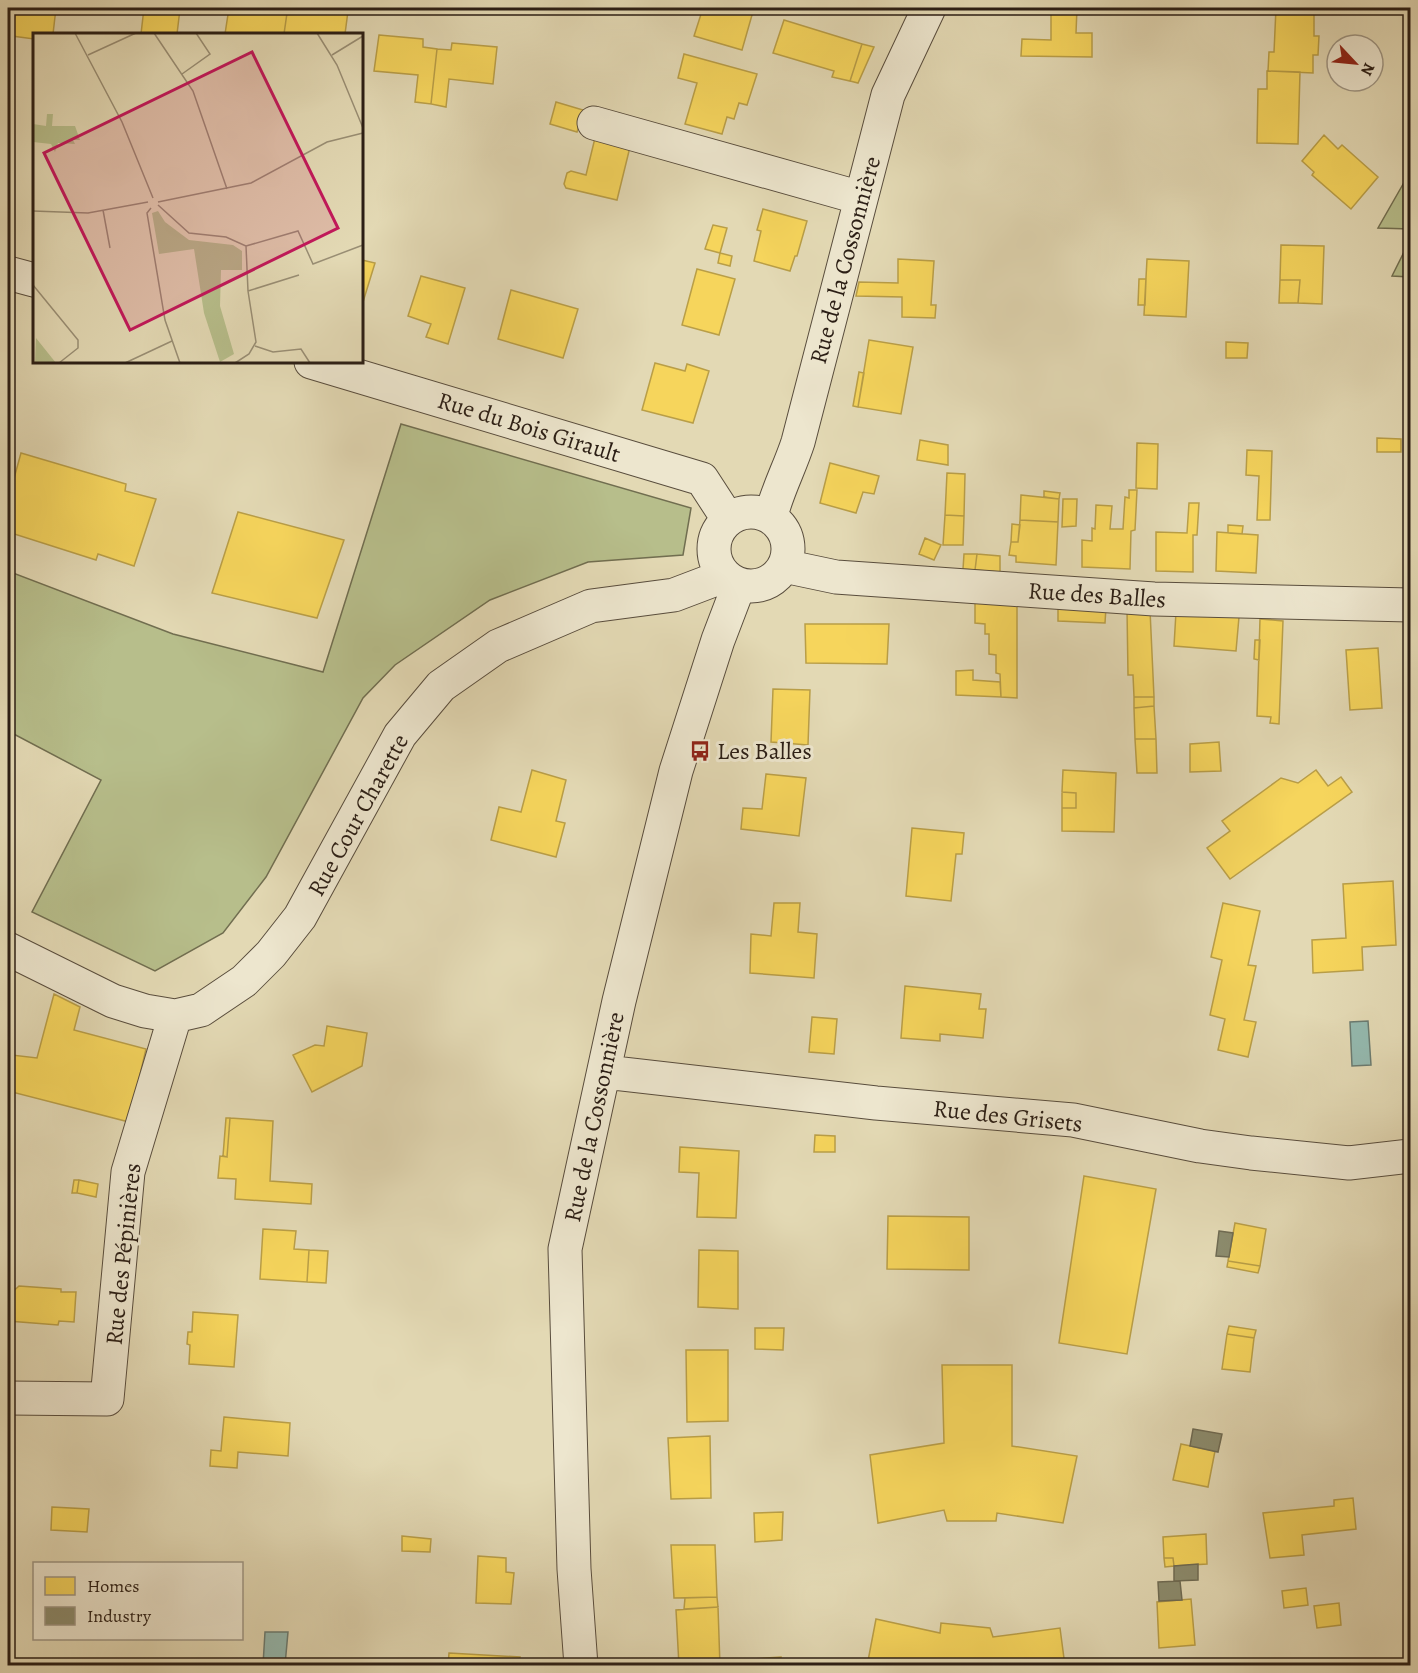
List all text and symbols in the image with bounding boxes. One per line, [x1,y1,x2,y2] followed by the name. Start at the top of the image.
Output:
[33,33,363,363] inset map
[1325,33,1385,93] north arrow
[1355,59,1380,80] text: N
[802,153,888,367] street label: Rue de la Cossonnière
[434,384,624,470] street label: Rue du Bois Girault
[1027,574,1167,616] street label: Rue des Balles
[300,728,416,902] street label: Rue Cour Charette
[717,735,812,767] place label: Les Balles
[688,739,712,763] bus stop icon: Les Balles
[556,1009,632,1225] street label: Rue de la Cossonnière
[932,1092,1084,1140] street label: Rue des Grisets
[98,1161,148,1347] street label: Rue des Pépinières
[33,1562,243,1640] legend
[87,1574,139,1598] text: Homes
[87,1604,152,1628] text: Industry

